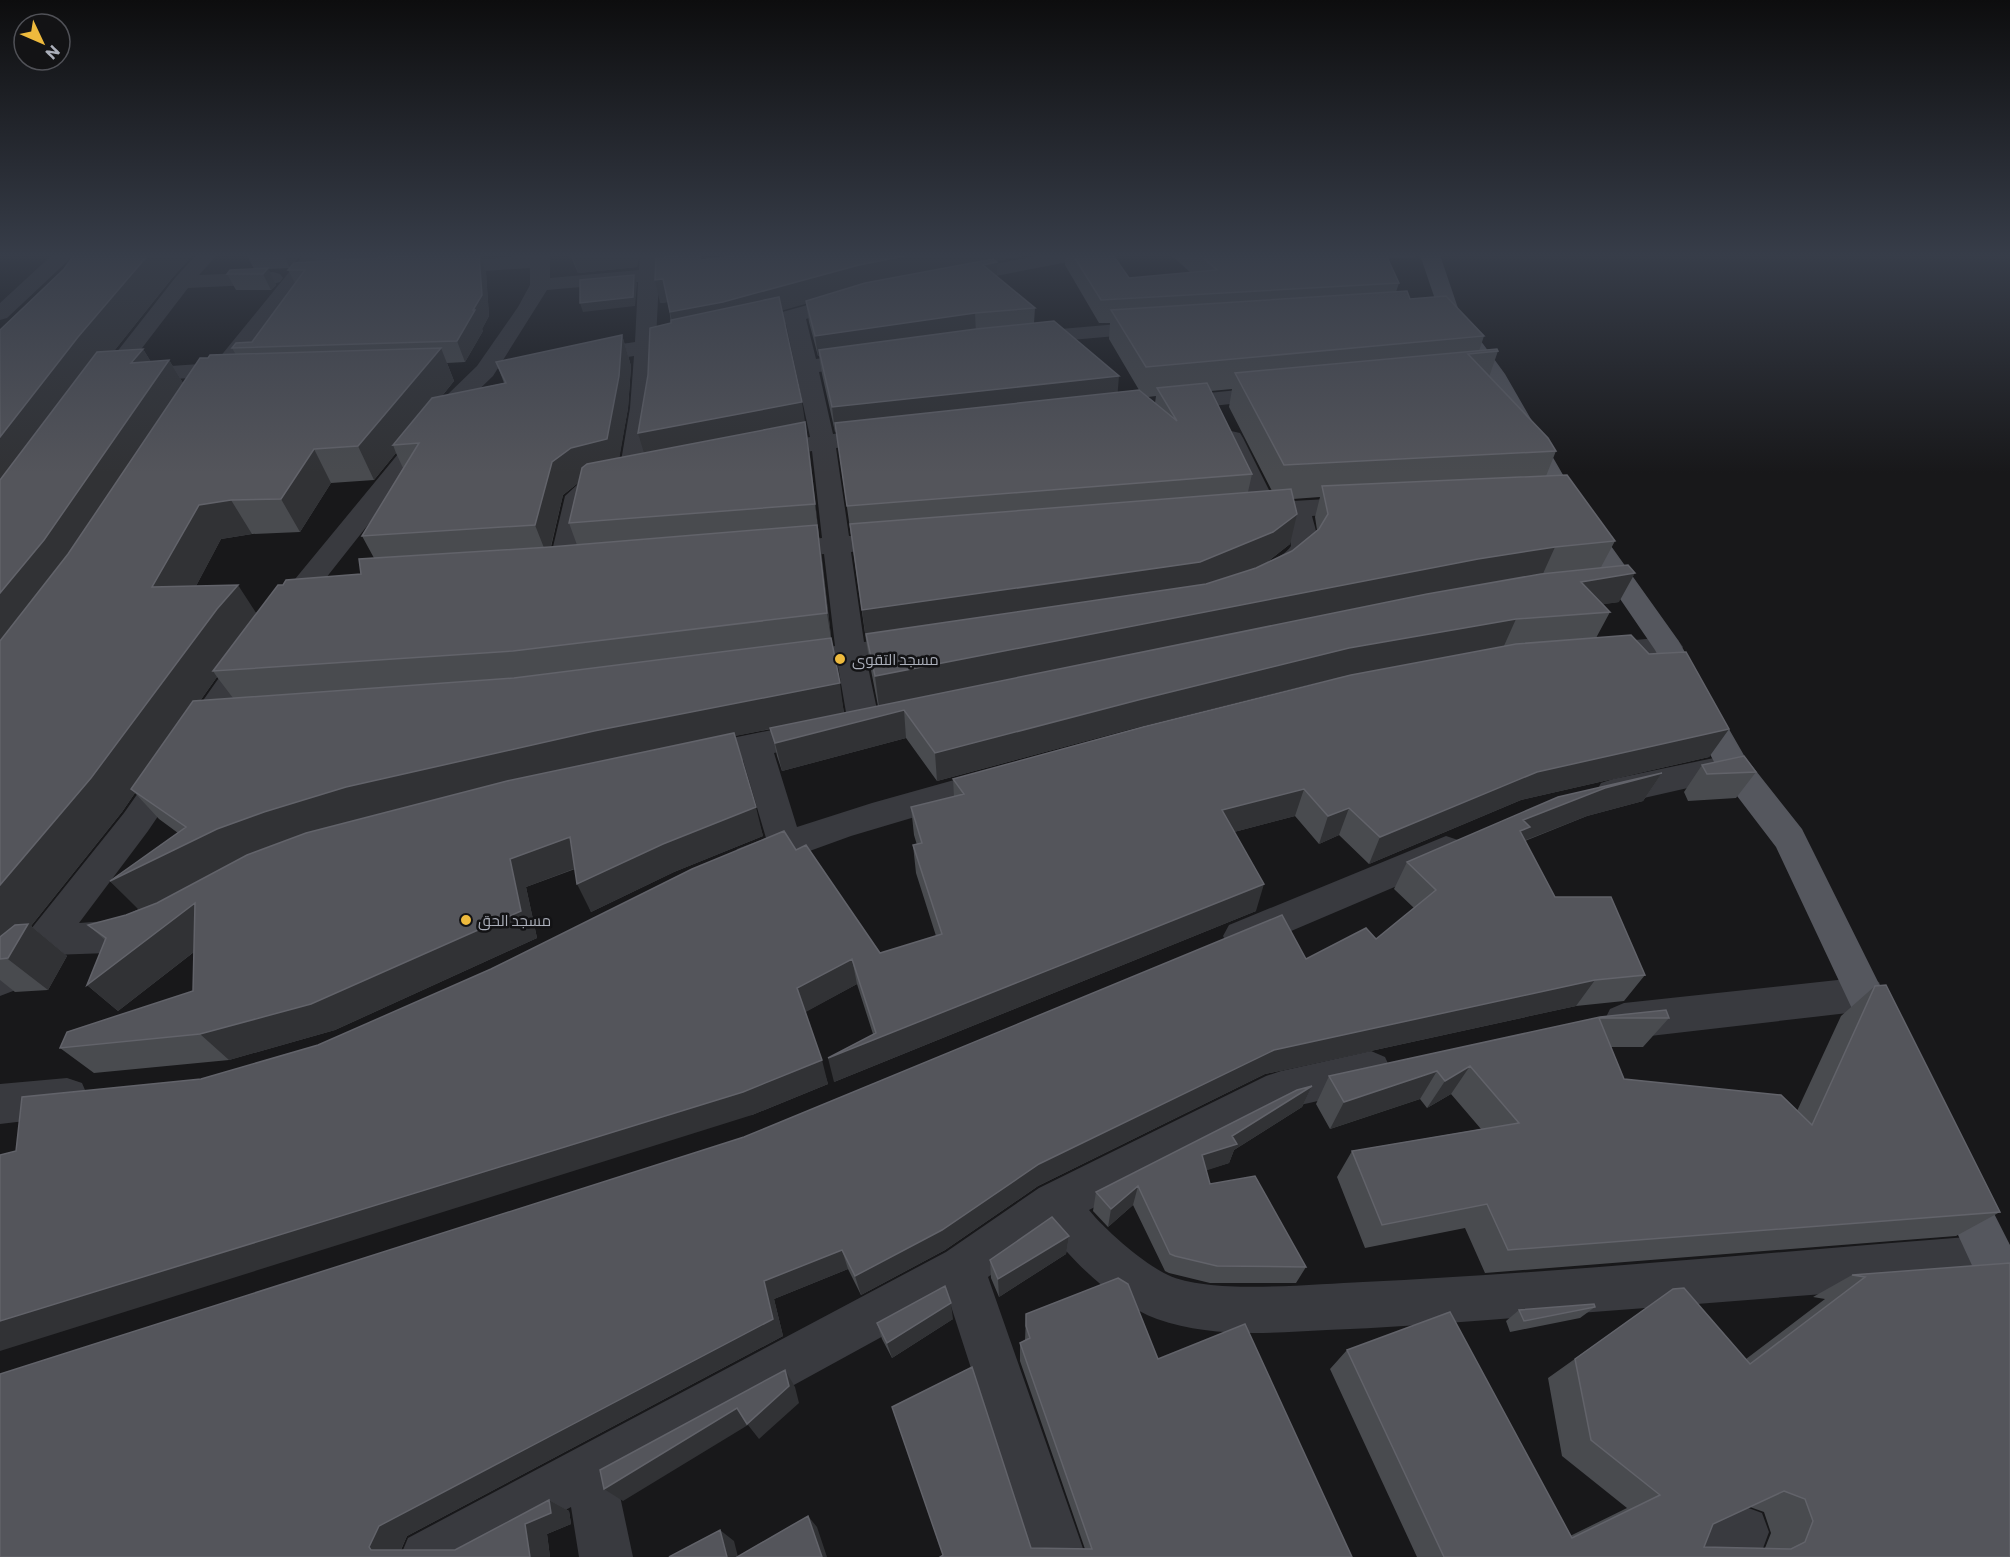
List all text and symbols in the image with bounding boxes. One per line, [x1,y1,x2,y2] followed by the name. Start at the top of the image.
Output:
[12,12,72,72] north arrow
[42,42,64,64] text: N
[852,650,939,670] place label: مسجد التقوى
[833,652,847,666] marker: مسجد التقوى
[478,911,551,931] place label: مسجد الحق
[459,913,473,927] marker: مسجد الحق

